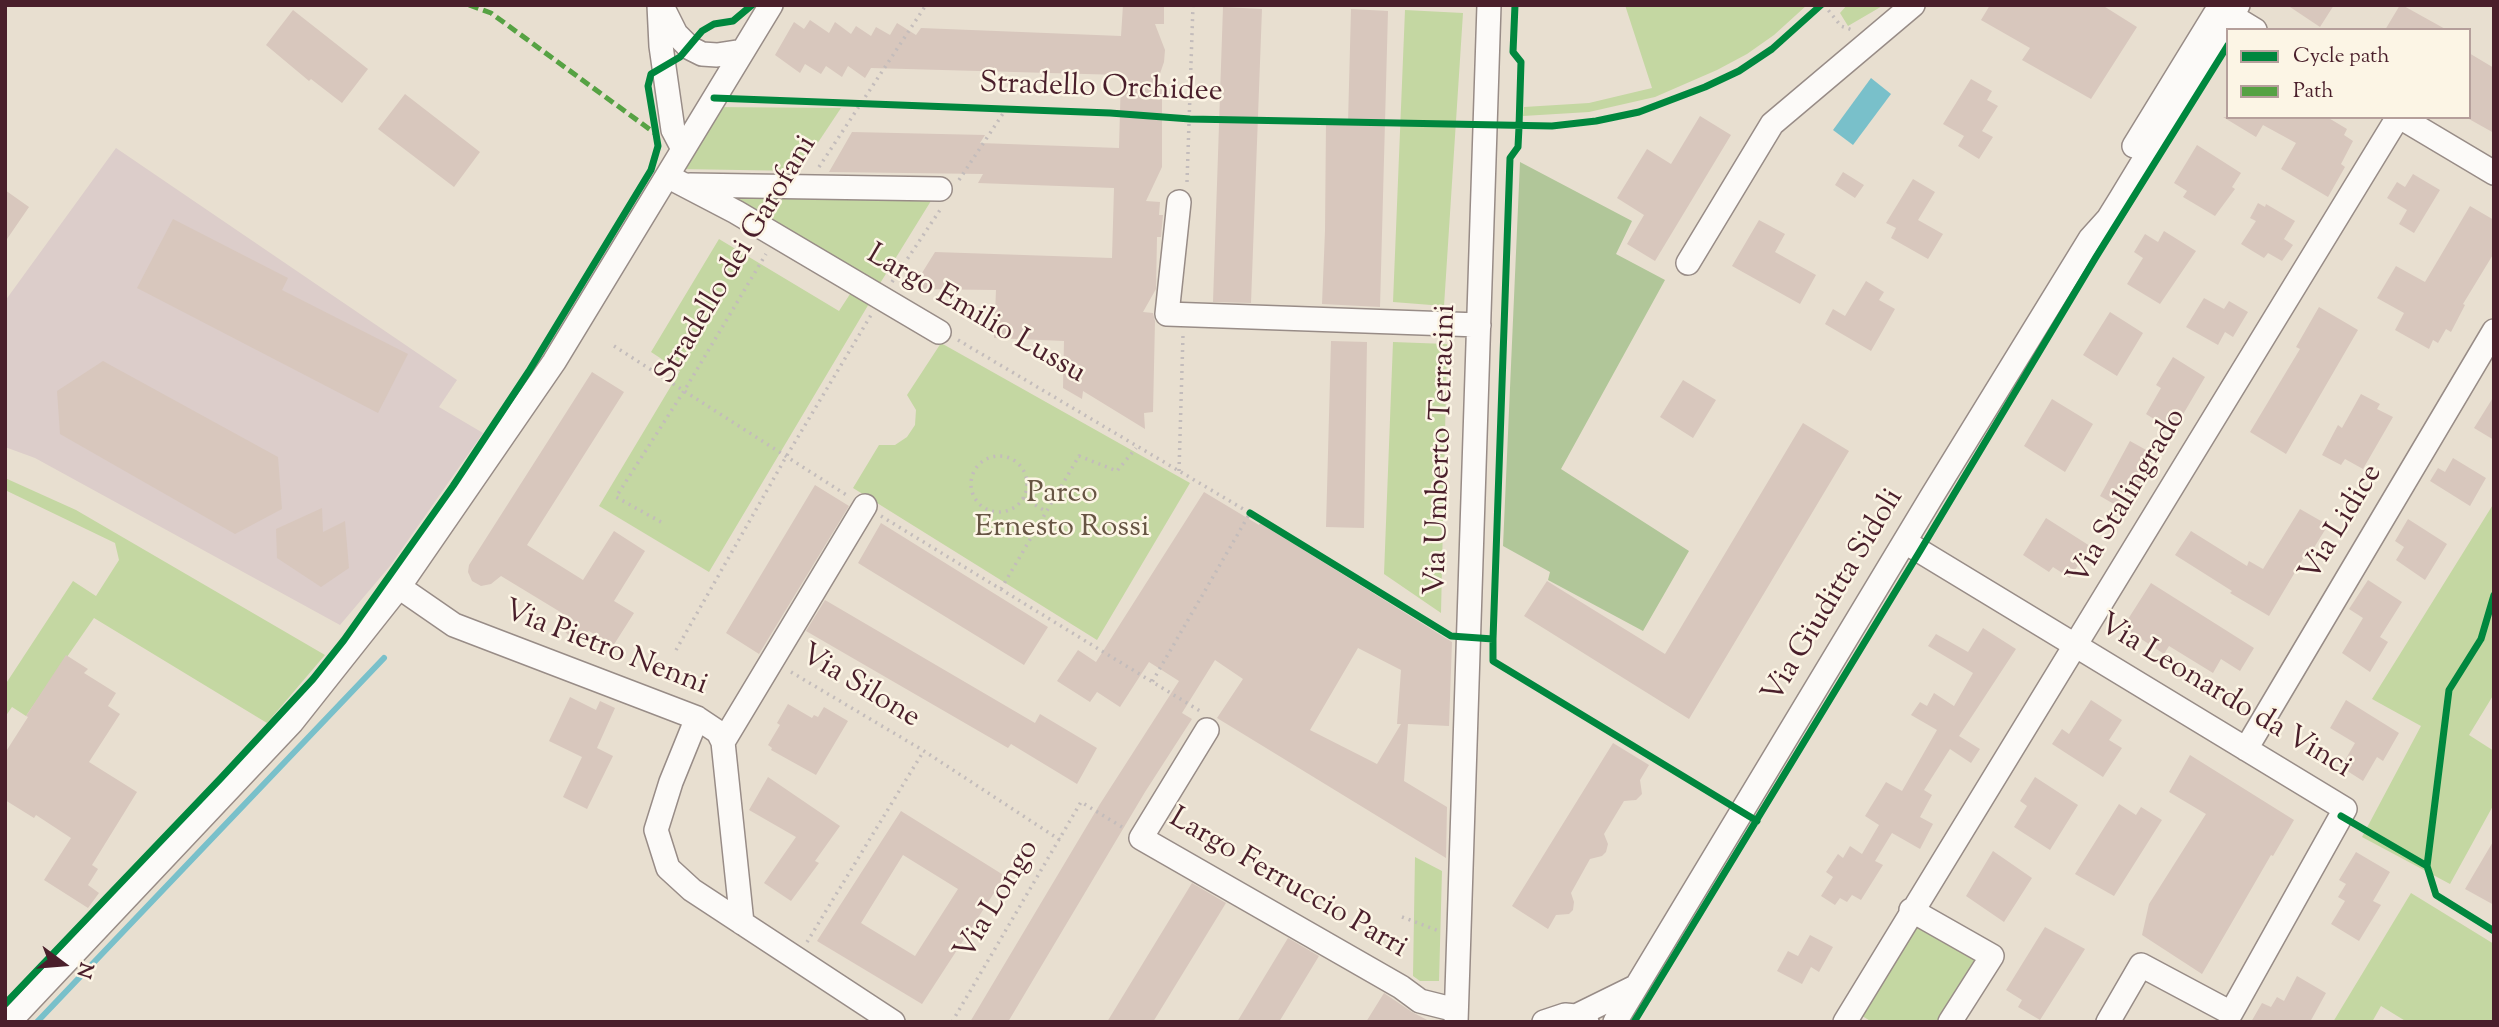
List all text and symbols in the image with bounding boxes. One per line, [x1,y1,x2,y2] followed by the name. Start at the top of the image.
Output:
[2226,28,2471,119] legend
[2293,42,2390,72] text: Cycle path
[979,68,1223,112] street label: Stradello Orchidee
[2293,77,2334,107] text: Path
[649,130,827,392] street label: Stradello dei Garofani
[859,239,1091,393] street label: Largo Emilio Lussu
[1420,304,1466,596] street label: Via Umberto Terracini
[2062,403,2196,593] street label: Via Stalingrado
[2294,459,2392,589] street label: Via Lidice
[975,478,1149,548] park label: Parco Ernesto Rossi
[1757,483,1913,711] street label: Via Giuditta Sidoli
[498,595,712,705] street label: Via Pietro Nenni
[2091,608,2357,788] street label: Via Leonardo da Vinci
[793,638,925,738] street label: Via Silone
[1161,802,1413,968] street label: Largo Ferruccio Parri
[949,834,1049,968] street label: Via Longo
[28,929,98,999] north arrow
[69,959,99,981] text: N

